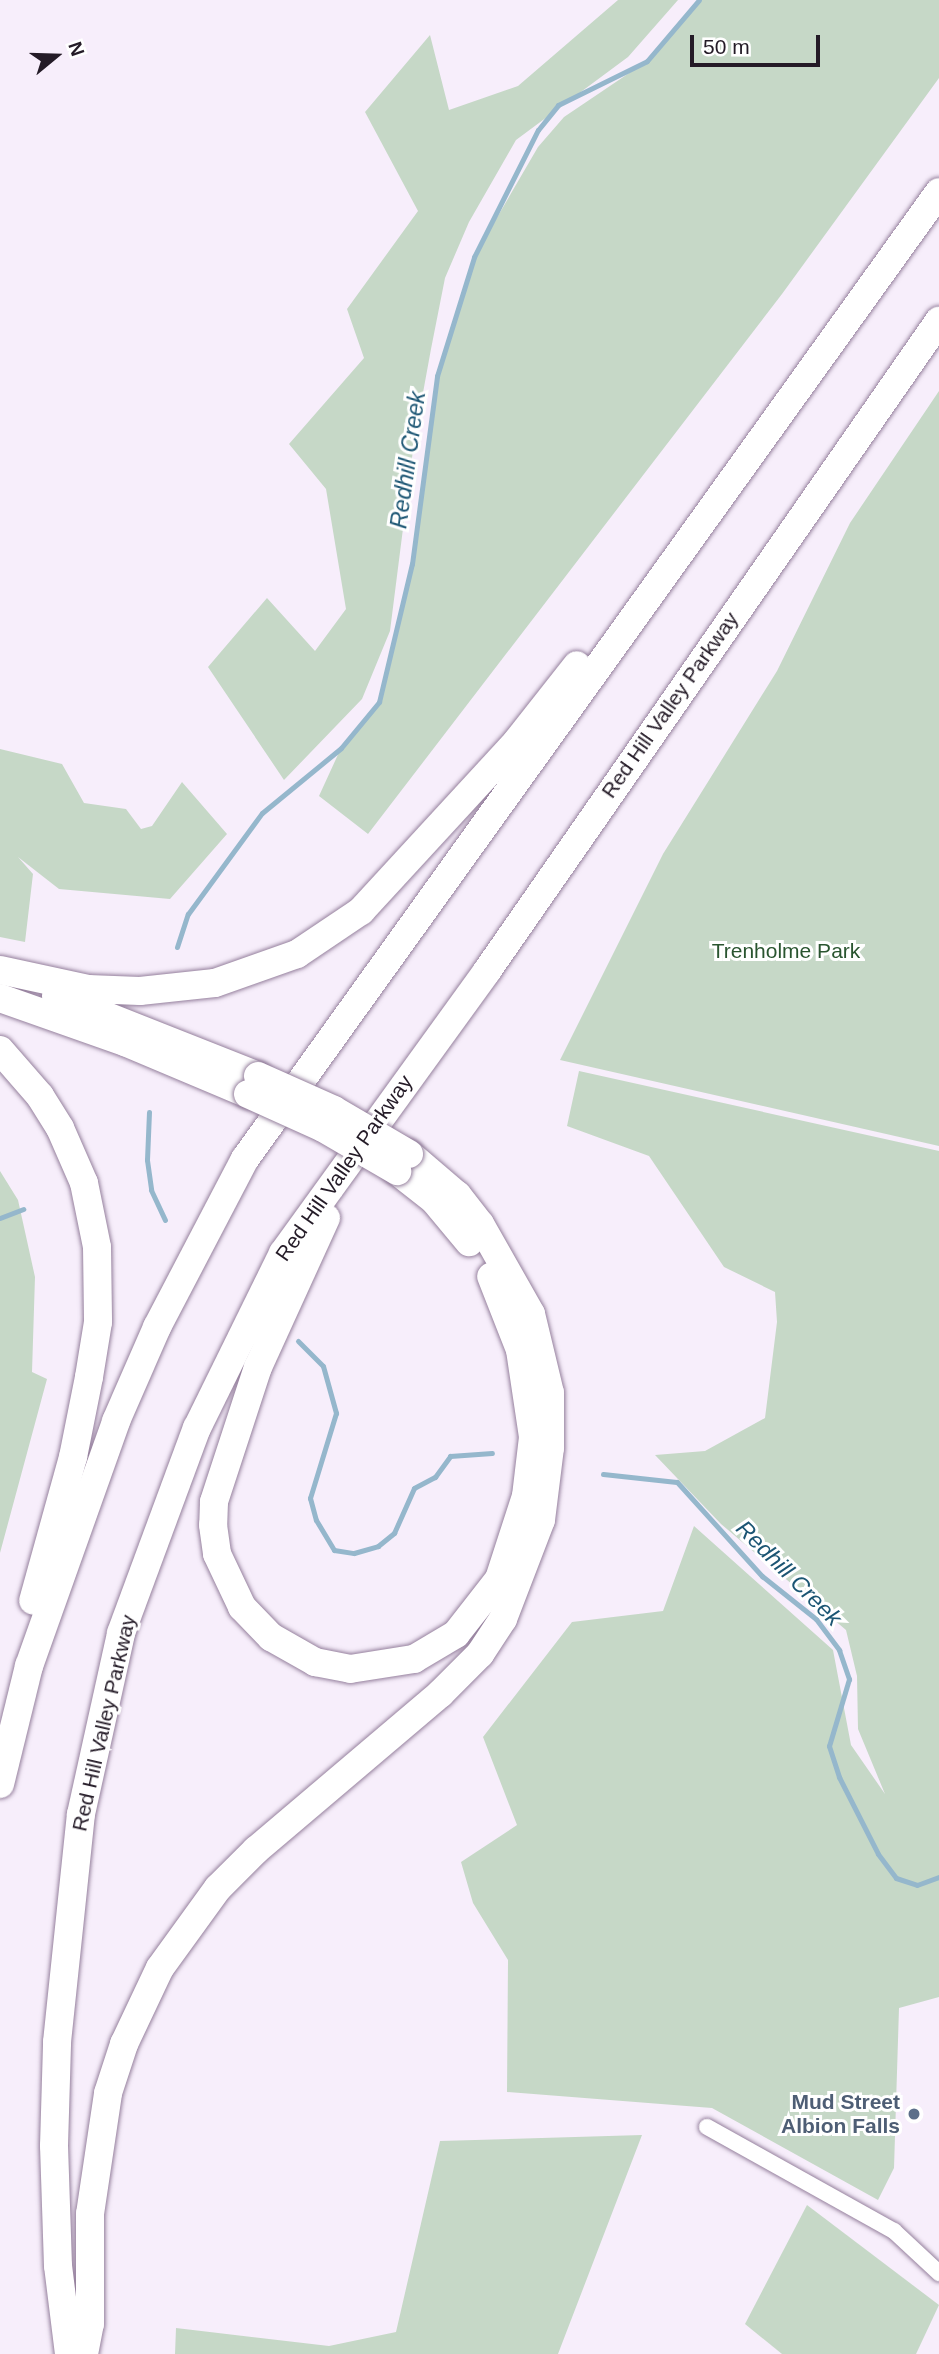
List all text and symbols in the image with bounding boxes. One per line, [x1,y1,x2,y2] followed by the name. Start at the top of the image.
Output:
[21,21,91,91] north arrow
[694,21,824,65] scale bar
[703,35,750,58] text: 50 m
[64,39,88,59] text: N
[385,390,431,530] water label: Redhill Creek
[596,607,744,803] street label: Red Hill Valley Parkway
[712,938,860,964] park label: Trenholme Park
[270,1070,418,1266] street label: Red Hill Valley Parkway
[730,1514,848,1632] water label: Redhill Creek
[67,1612,141,1834] street label: Red Hill Valley Parkway
[781,2089,900,2139] place label: Mud Street Albion Falls
[906,2106,922,2122] marker: Mud Street Albion Falls

